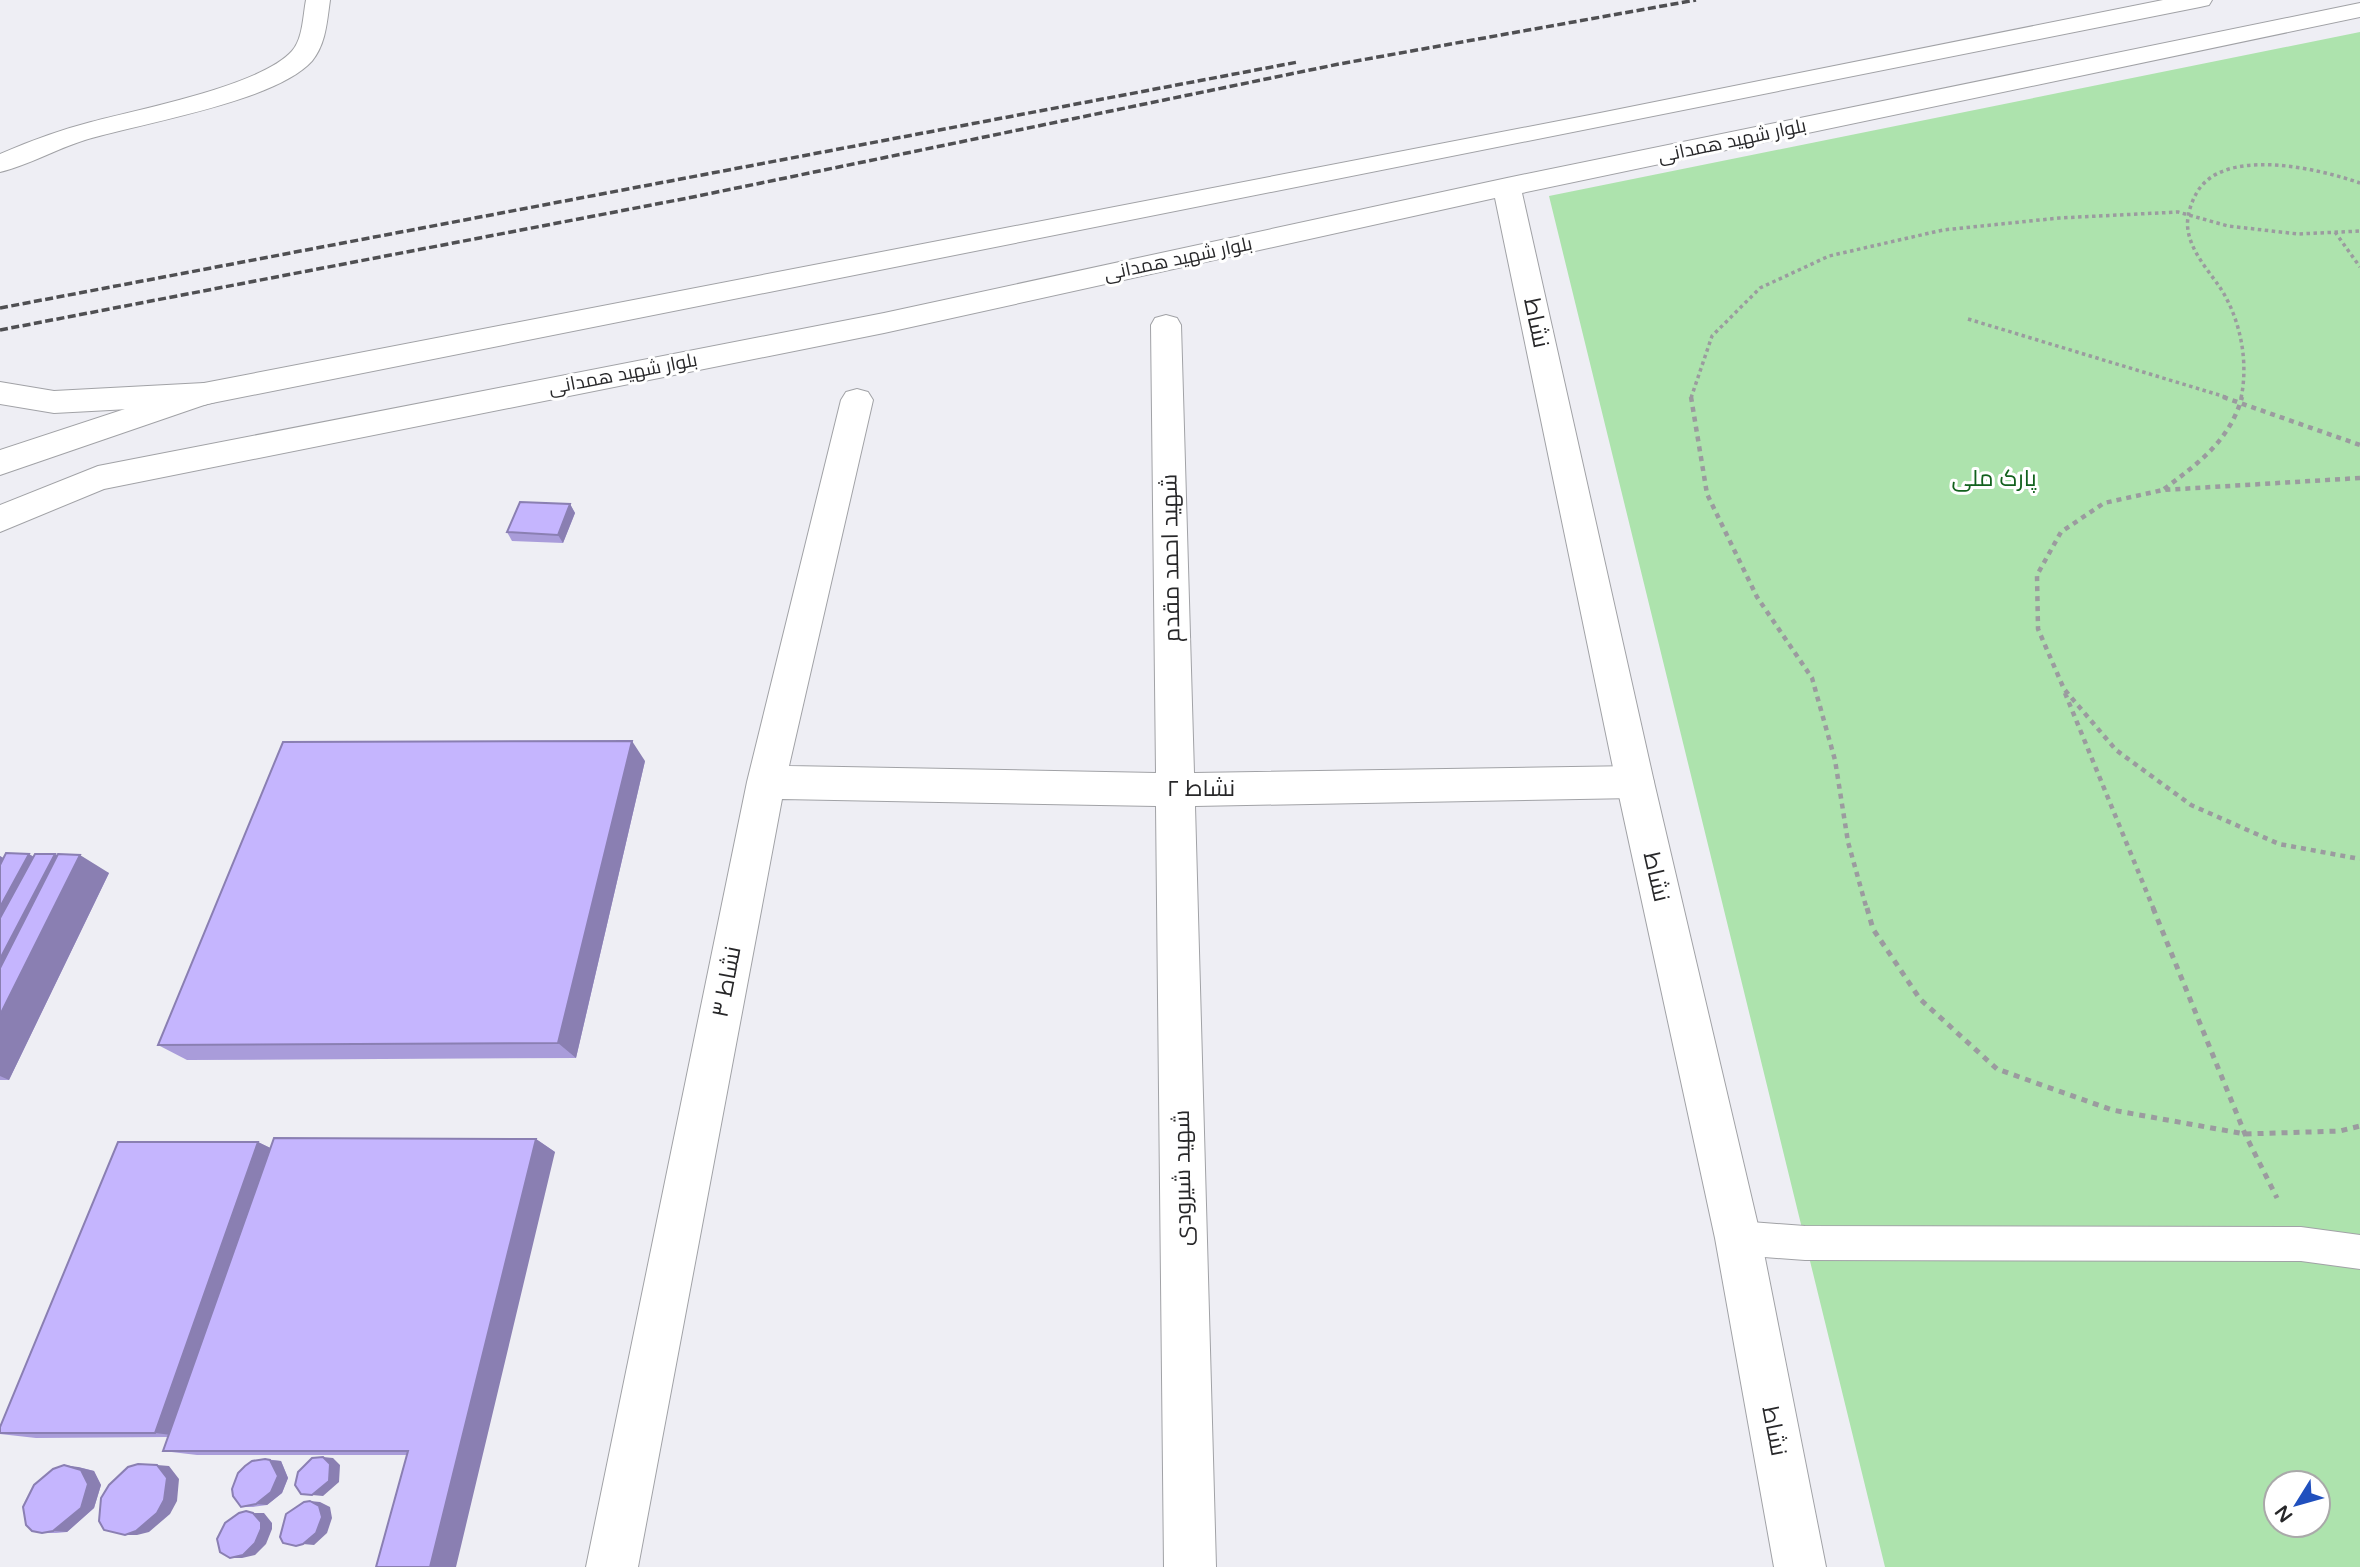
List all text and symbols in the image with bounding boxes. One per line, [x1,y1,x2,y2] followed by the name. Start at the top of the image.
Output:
[1656,115,1808,167] street label: بلوار شهید همدانی
[1102,233,1254,285] street label: بلوار شهید همدانی
[1517,295,1555,351] street label: نشاط
[547,349,699,399] street label: بلوار شهید همدانی
[1951,465,2037,493] park label: پارک ملی
[1156,474,1187,642] street label: شهید احمد مقدم
[1167,775,1235,803] street label: نشاط ۲
[1637,849,1675,905] street label: نشاط
[706,944,748,1020] street label: نشاط ۳
[1168,1110,1198,1246] street label: شهید شیرودی
[1755,1404,1793,1458] street label: نشاط
[2262,1469,2332,1539] north arrow
[2271,1501,2298,1526] text: N

